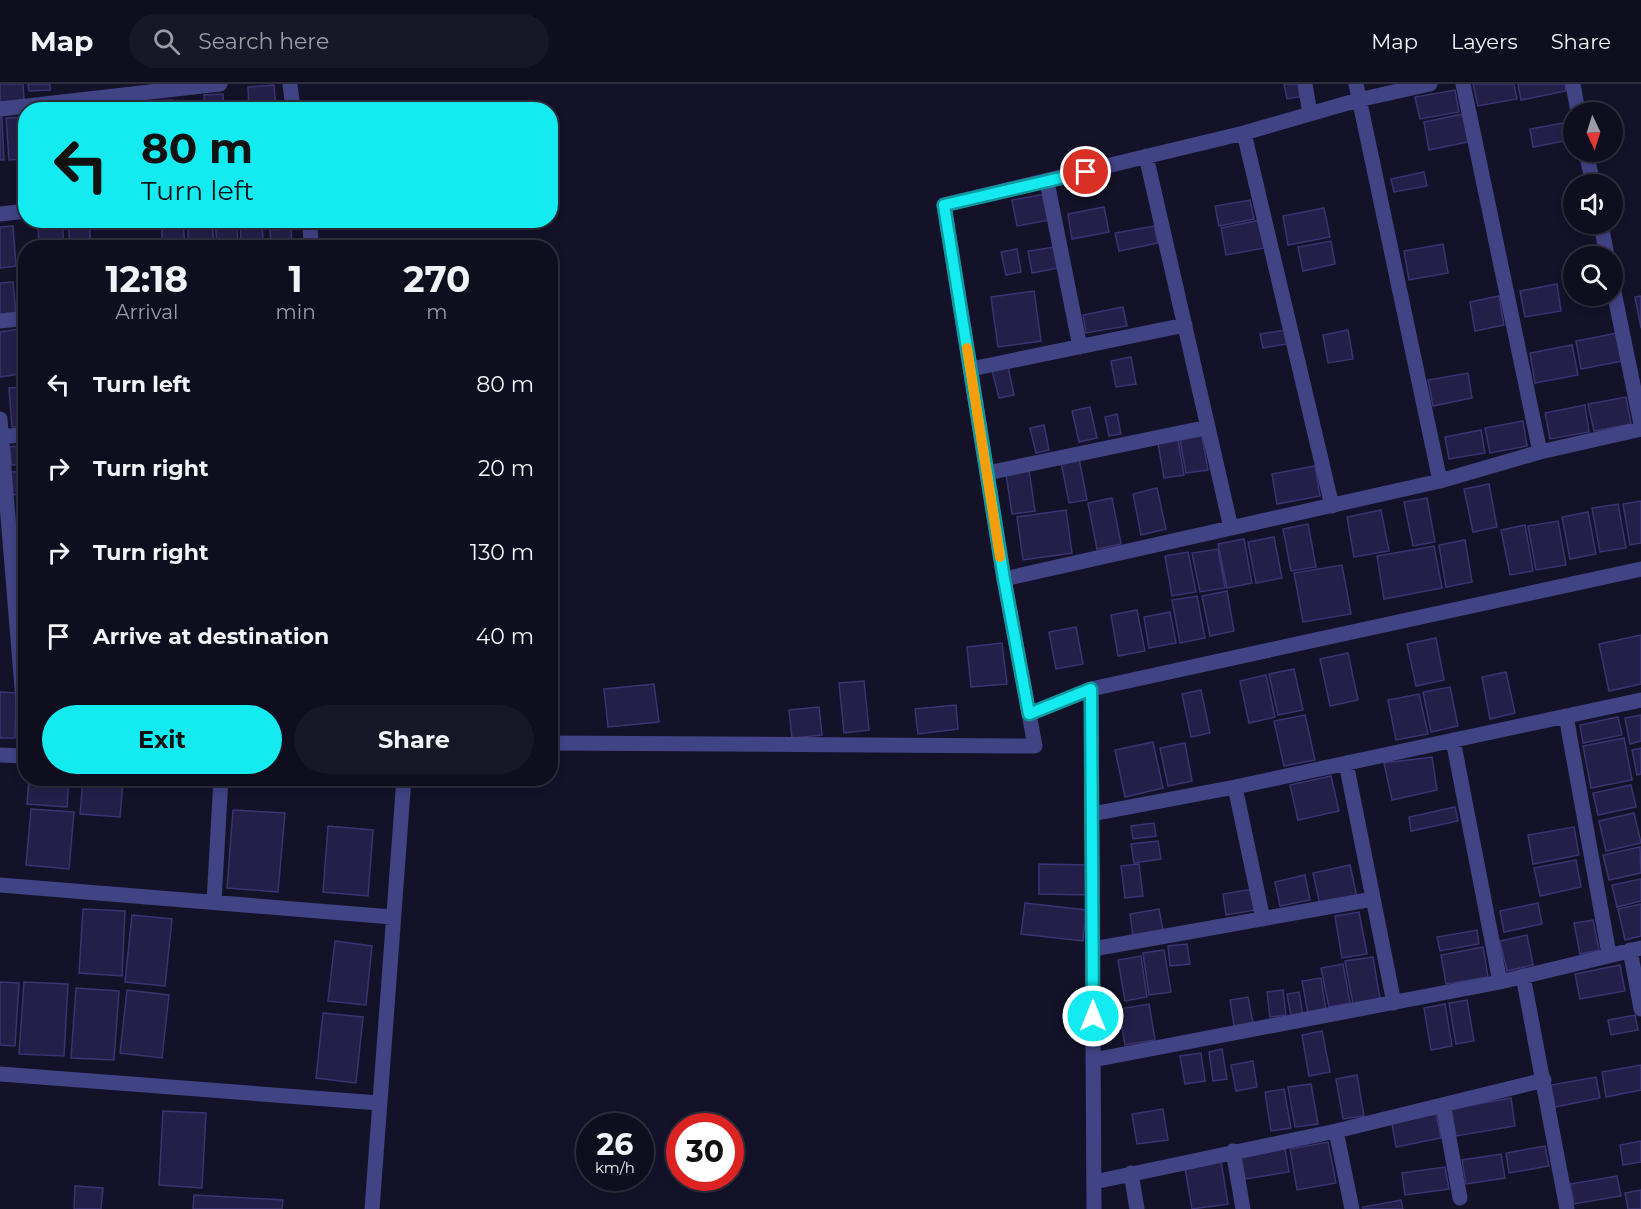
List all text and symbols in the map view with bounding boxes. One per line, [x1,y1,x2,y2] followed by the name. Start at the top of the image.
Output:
[129,14,549,68] search box
[30,24,93,58] text: Map
[150,25,183,58] icon: search
[198,28,329,55] text: Search here
[1371,29,1418,54] text: Map
[1451,29,1518,54] text: Layers
[1551,29,1611,54] text: Share
[1563,102,1623,162] north arrow
[1563,102,1623,306] map controls
[141,122,253,174] text: 80 m
[42,126,120,204] icon: left
[1060,146,1111,197] pin
[1069,155,1102,188] icon: arrive
[141,174,254,207] text: Turn left
[1563,174,1623,234] button: sound
[1563,246,1623,306] button: search
[105,257,188,301] text: 12:18
[289,257,303,301] text: 1
[403,257,470,301] text: 270
[115,300,178,324] text: Arrival
[276,300,316,324] text: min
[426,300,447,324] text: m
[42,368,75,401] icon: left
[93,371,191,398] text: Turn left
[476,371,534,398] text: 80 m
[42,452,75,485] icon: right
[93,455,208,482] text: Turn right
[478,455,534,482] text: 20 m
[42,536,75,569] icon: right
[93,539,208,566] text: Turn right
[470,539,534,566] text: 130 m
[42,620,75,653] icon: arrive
[93,623,329,650] text: Arrive at destination
[476,623,534,650] text: 40 m
[42,705,282,774] button: Exit
[294,705,534,774] button: Share
[1061,984,1125,1048] position arrow
[666,1113,744,1191] speed limit sign: 30
[597,1126,633,1163] text: 26
[595,1158,635,1177] text: km/h

